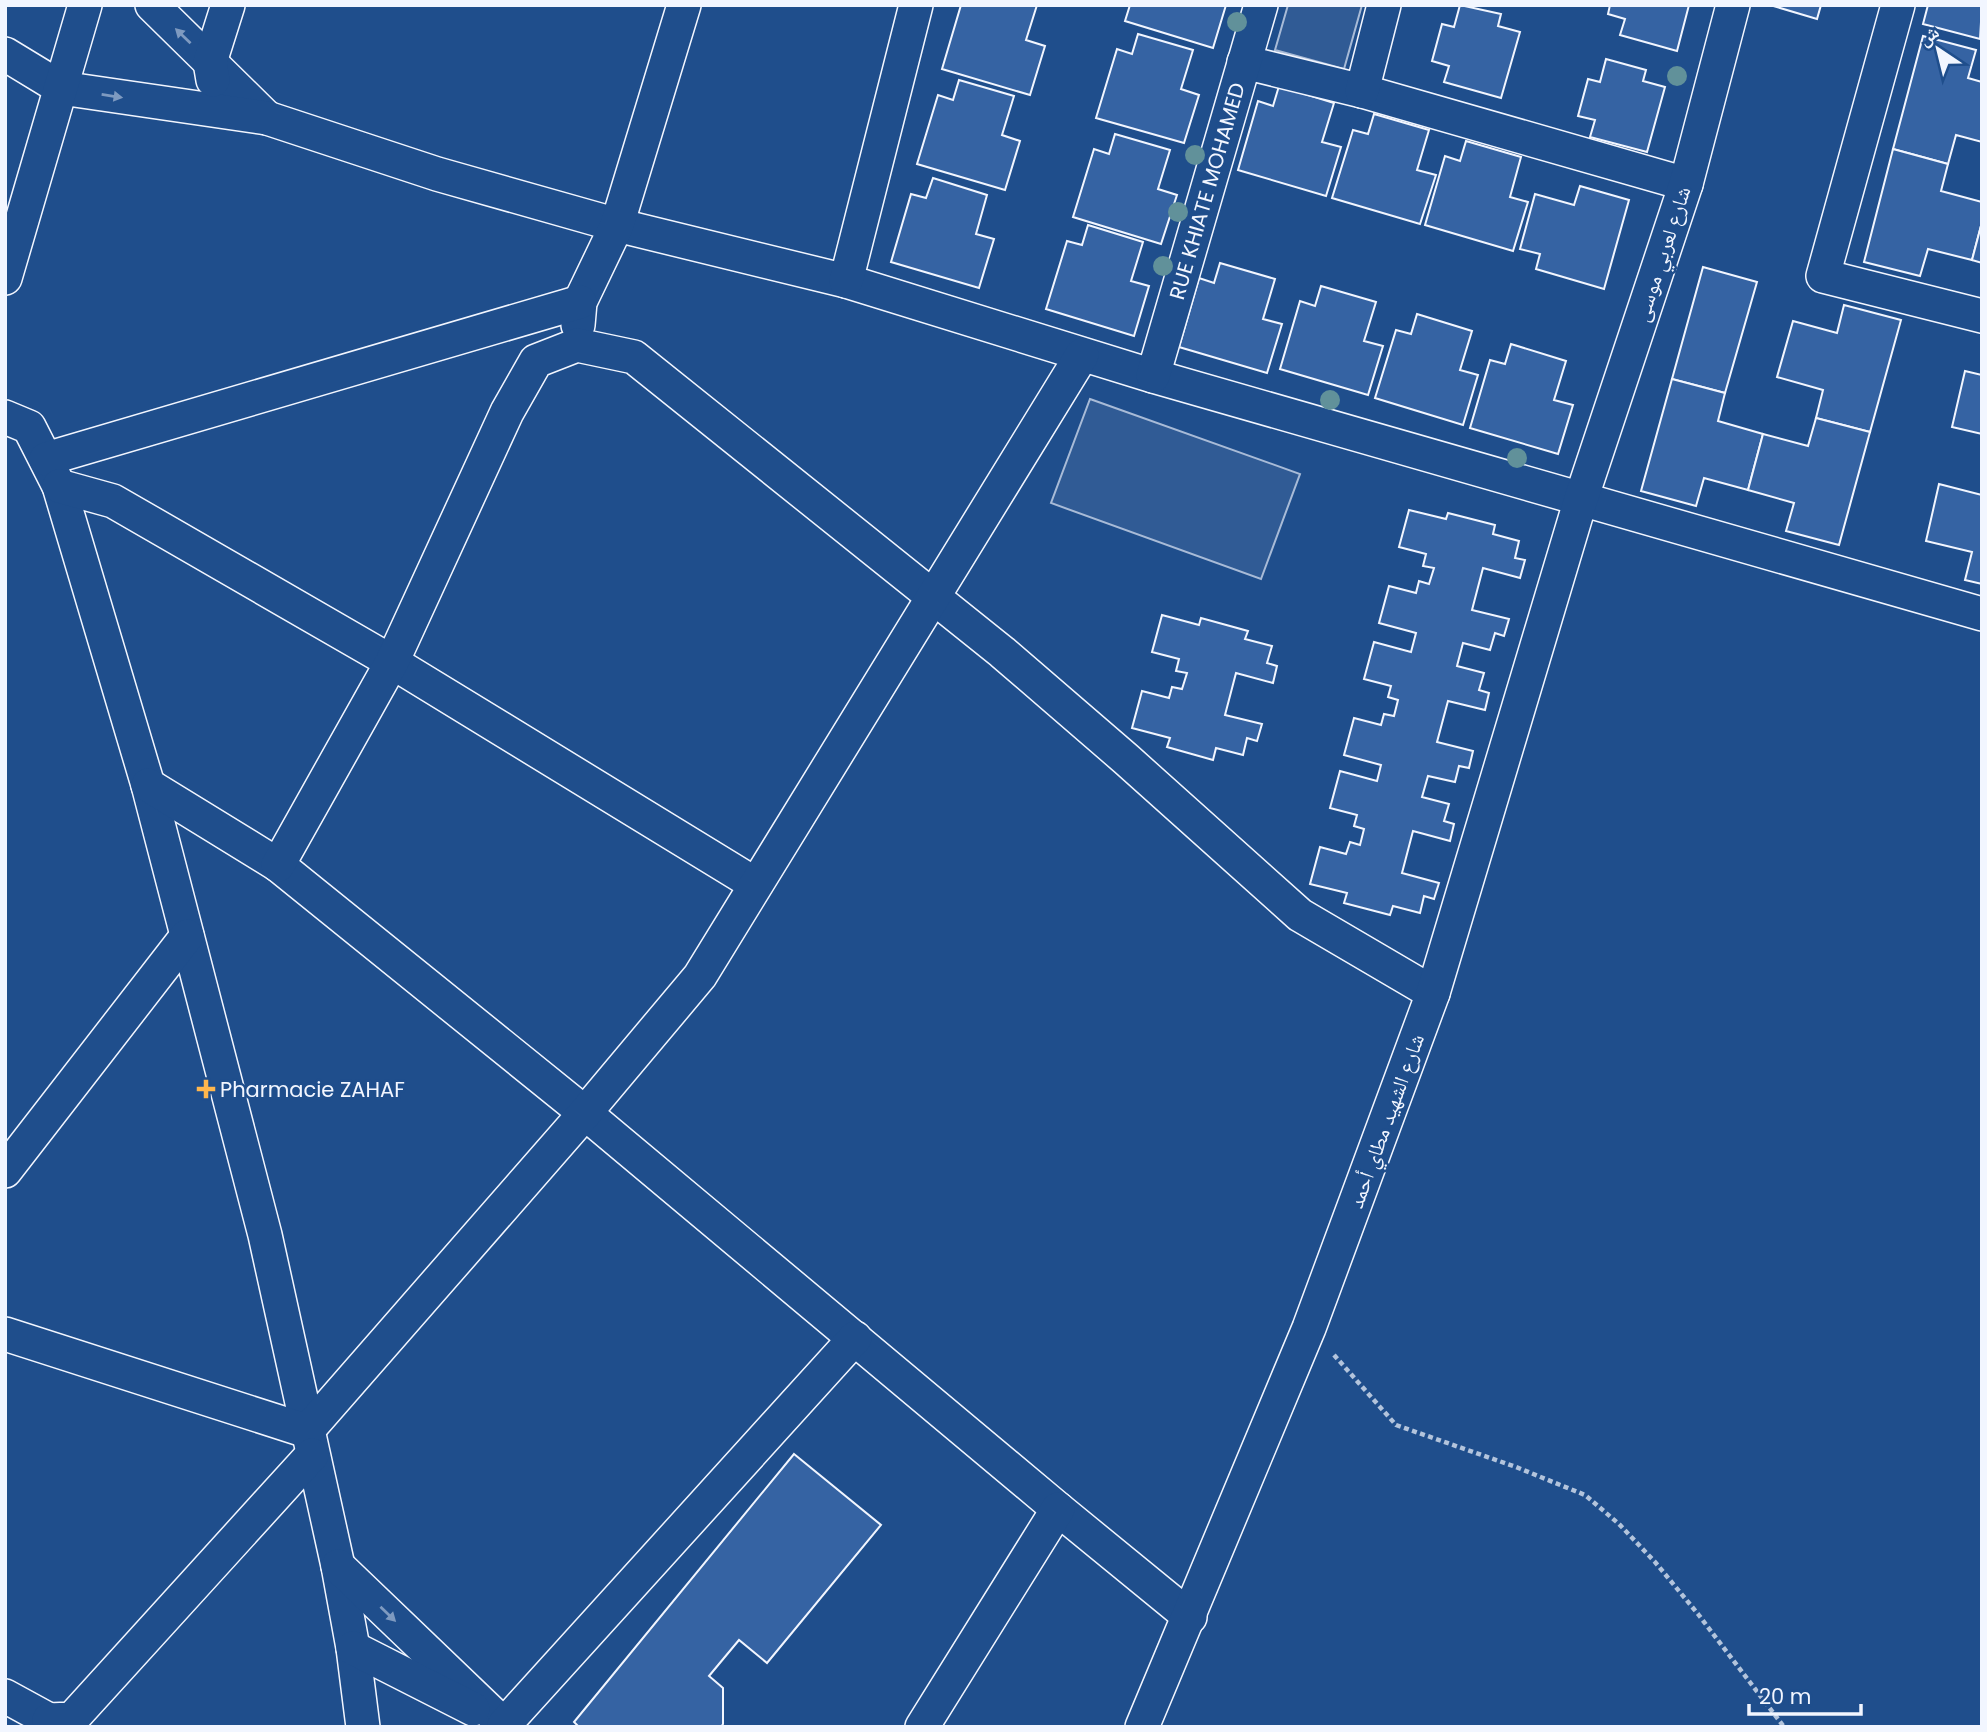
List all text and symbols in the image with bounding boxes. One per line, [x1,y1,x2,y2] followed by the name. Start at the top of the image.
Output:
[1903,14,1973,84] north arrow
[1913,19,1945,52] text: ش
[175,29,192,45] one-way arrow
[1162,79,1252,303] street label: RUE KHIATE MOHAMED
[101,91,123,102] one-way arrow
[1626,183,1700,326] street label: شارع لعربي موسى
[1341,1030,1433,1213] street label: شارع الشهيد مطاي أحمد
[220,1075,405,1104] place label: Pharmacie ZAHAF
[198,1081,214,1097] marker: Pharmacie ZAHAF
[379,1605,396,1622] one-way arrow
[1749,1672,1861,1716] scale bar
[1759,1682,1812,1711] text: 20 m

